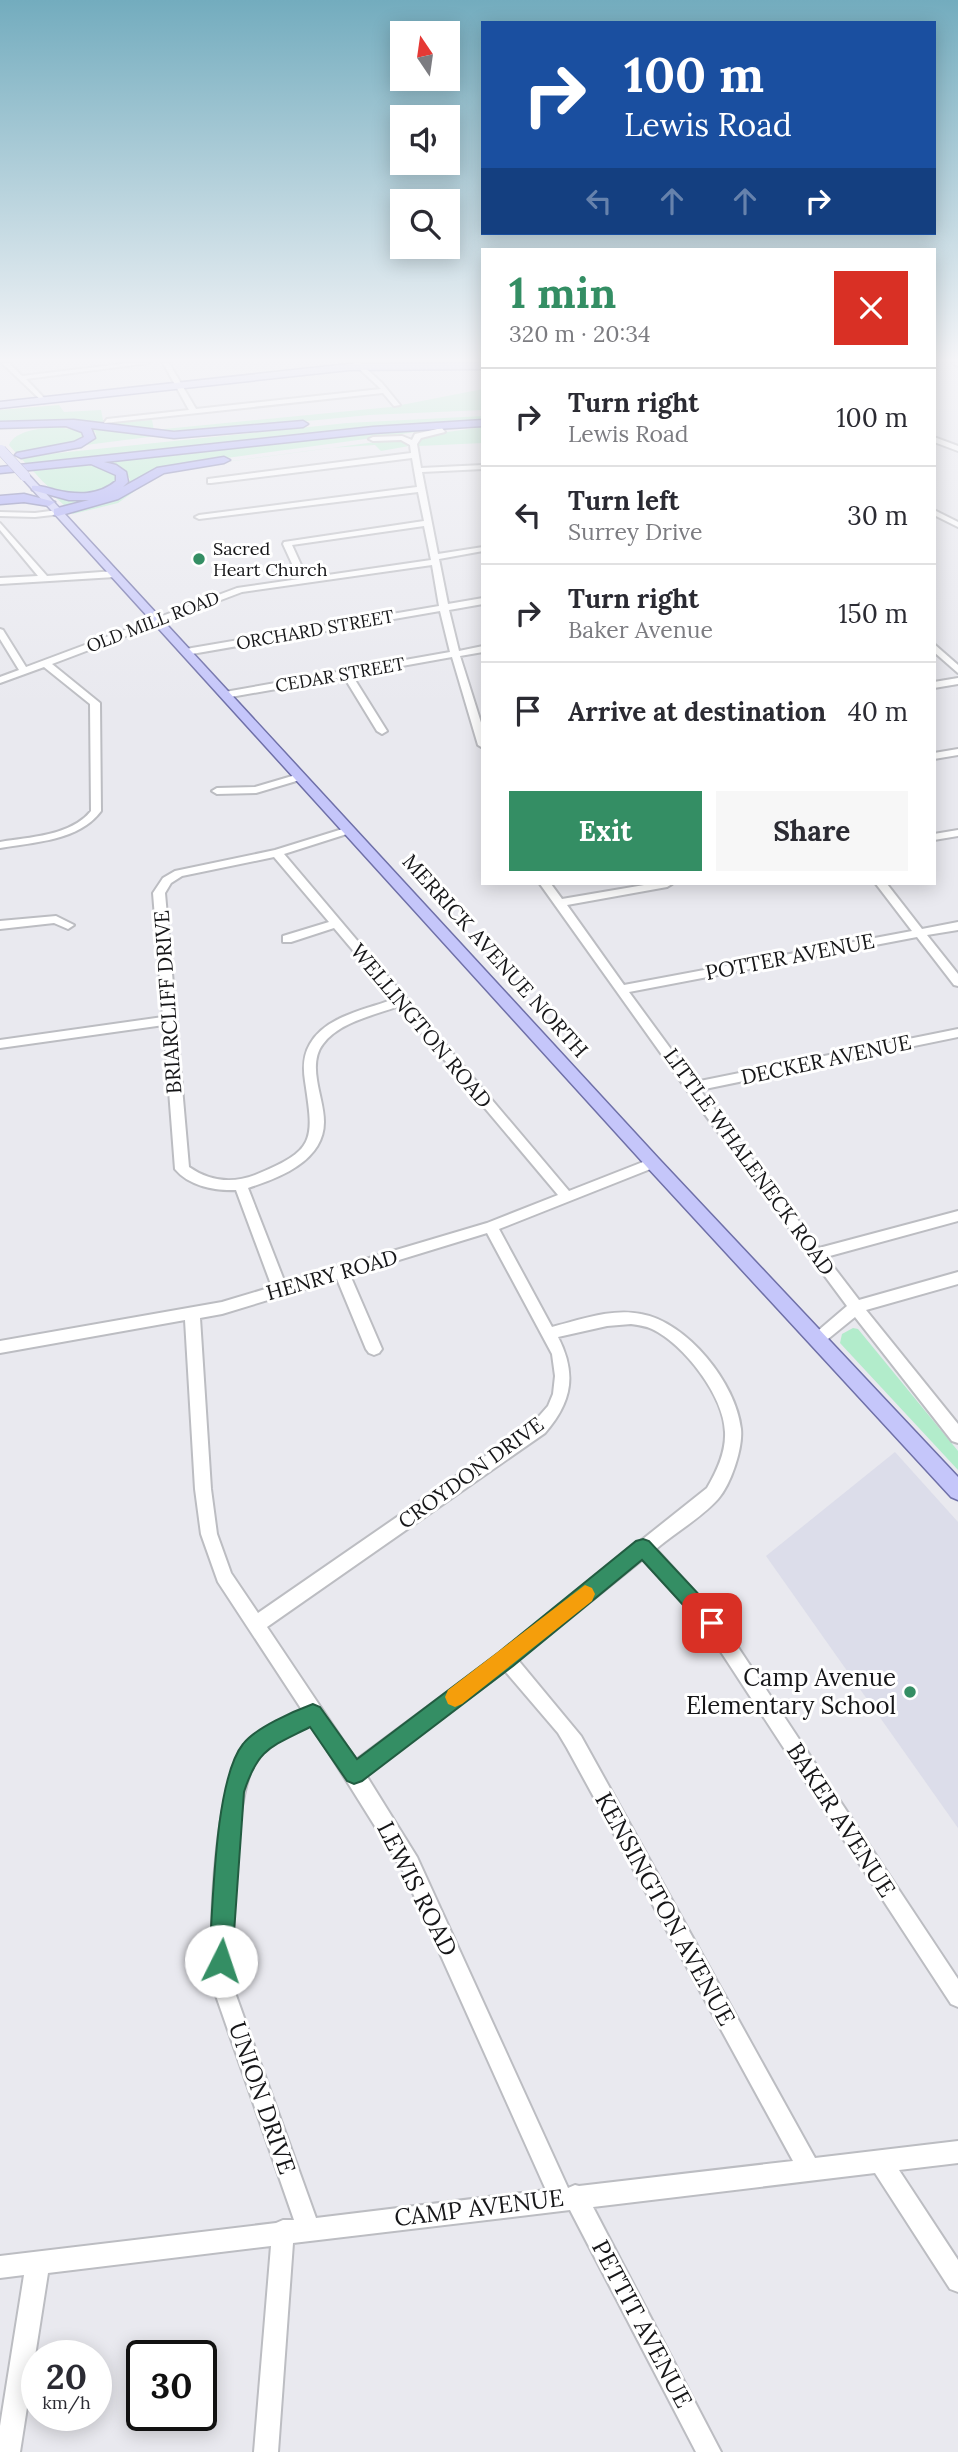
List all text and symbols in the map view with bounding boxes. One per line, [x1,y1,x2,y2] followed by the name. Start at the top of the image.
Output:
[390,21,460,91] north arrow
[390,21,460,259] map controls
[624,43,764,105] text: 100 m
[509,49,600,140] icon: right
[624,104,792,145] text: Lewis Road
[390,105,460,175] button: sound
[580,182,618,220] icon: left
[653,182,691,220] icon: ahead
[726,182,764,220] icon: ahead
[799,182,837,220] icon: right
[390,189,460,259] button: search
[509,266,616,320] text: 1 min
[834,271,908,345] button: close
[509,319,651,348] text: 320 m · 20:34
[568,386,699,419] text: Turn right
[509,398,547,436] icon: right
[836,401,908,434] text: 100 m
[568,419,689,448] text: Lewis Road
[568,484,679,517] text: Turn left
[509,496,547,534] icon: left
[847,499,908,532] text: 30 m
[568,517,702,546] text: Surrey Drive
[213,537,328,581] place label: Sacred Heart Church
[191,551,207,567] marker: Sacred Heart Church
[568,582,699,615] text: Turn right
[83,586,223,658] street label: OLD MILL ROAD
[509,594,547,632] icon: right
[838,597,908,630] text: 150 m
[234,604,396,655] street label: ORCHARD STREET
[568,615,713,644] text: Baker Avenue
[273,652,407,697] street label: CEDAR STREET
[509,692,547,730] icon: arrive
[568,695,826,728] text: Arrive at destination
[848,695,908,728] text: 40 m
[509,791,702,871] button: Exit
[716,791,908,871] button: Share
[397,848,594,1063] street label: MERRICK AVENUE NORTH
[148,909,187,1095] street label: BRIARCLIFF DRIVE
[703,927,877,986] street label: POTTER AVENUE
[345,938,498,1114] street label: WELLINGTON ROAD
[738,1028,913,1091] street label: DECKER AVENUE
[658,1043,841,1281] street label: LITTLE WHALENECK ROAD
[263,1243,401,1306] street label: HENRY ROAD
[393,1411,549,1535] street label: CROYDON DRIVE
[682,1593,742,1653] pin
[693,1604,731,1642] icon: arrive
[686,1662,896,1721] place label: Camp Avenue Elementary School
[902,1684,918,1700] marker: Camp Avenue Elementary School
[780,1737,903,1903] street label: BAKER AVENUE
[588,1787,743,2031] street label: KENSINGTON AVENUE
[370,1816,465,1961] street label: LEWIS ROAD
[184,1924,258,1998] position arrow
[222,2018,303,2178] street label: UNION DRIVE
[392,2182,565,2233] street label: CAMP AVENUE
[585,2234,700,2413] street label: PETTIT AVENUE
[126,2340,217,2431] speed limit sign: 30
[46,2354,87,2399] text: 20
[42,2391,91,2414] text: km/h

